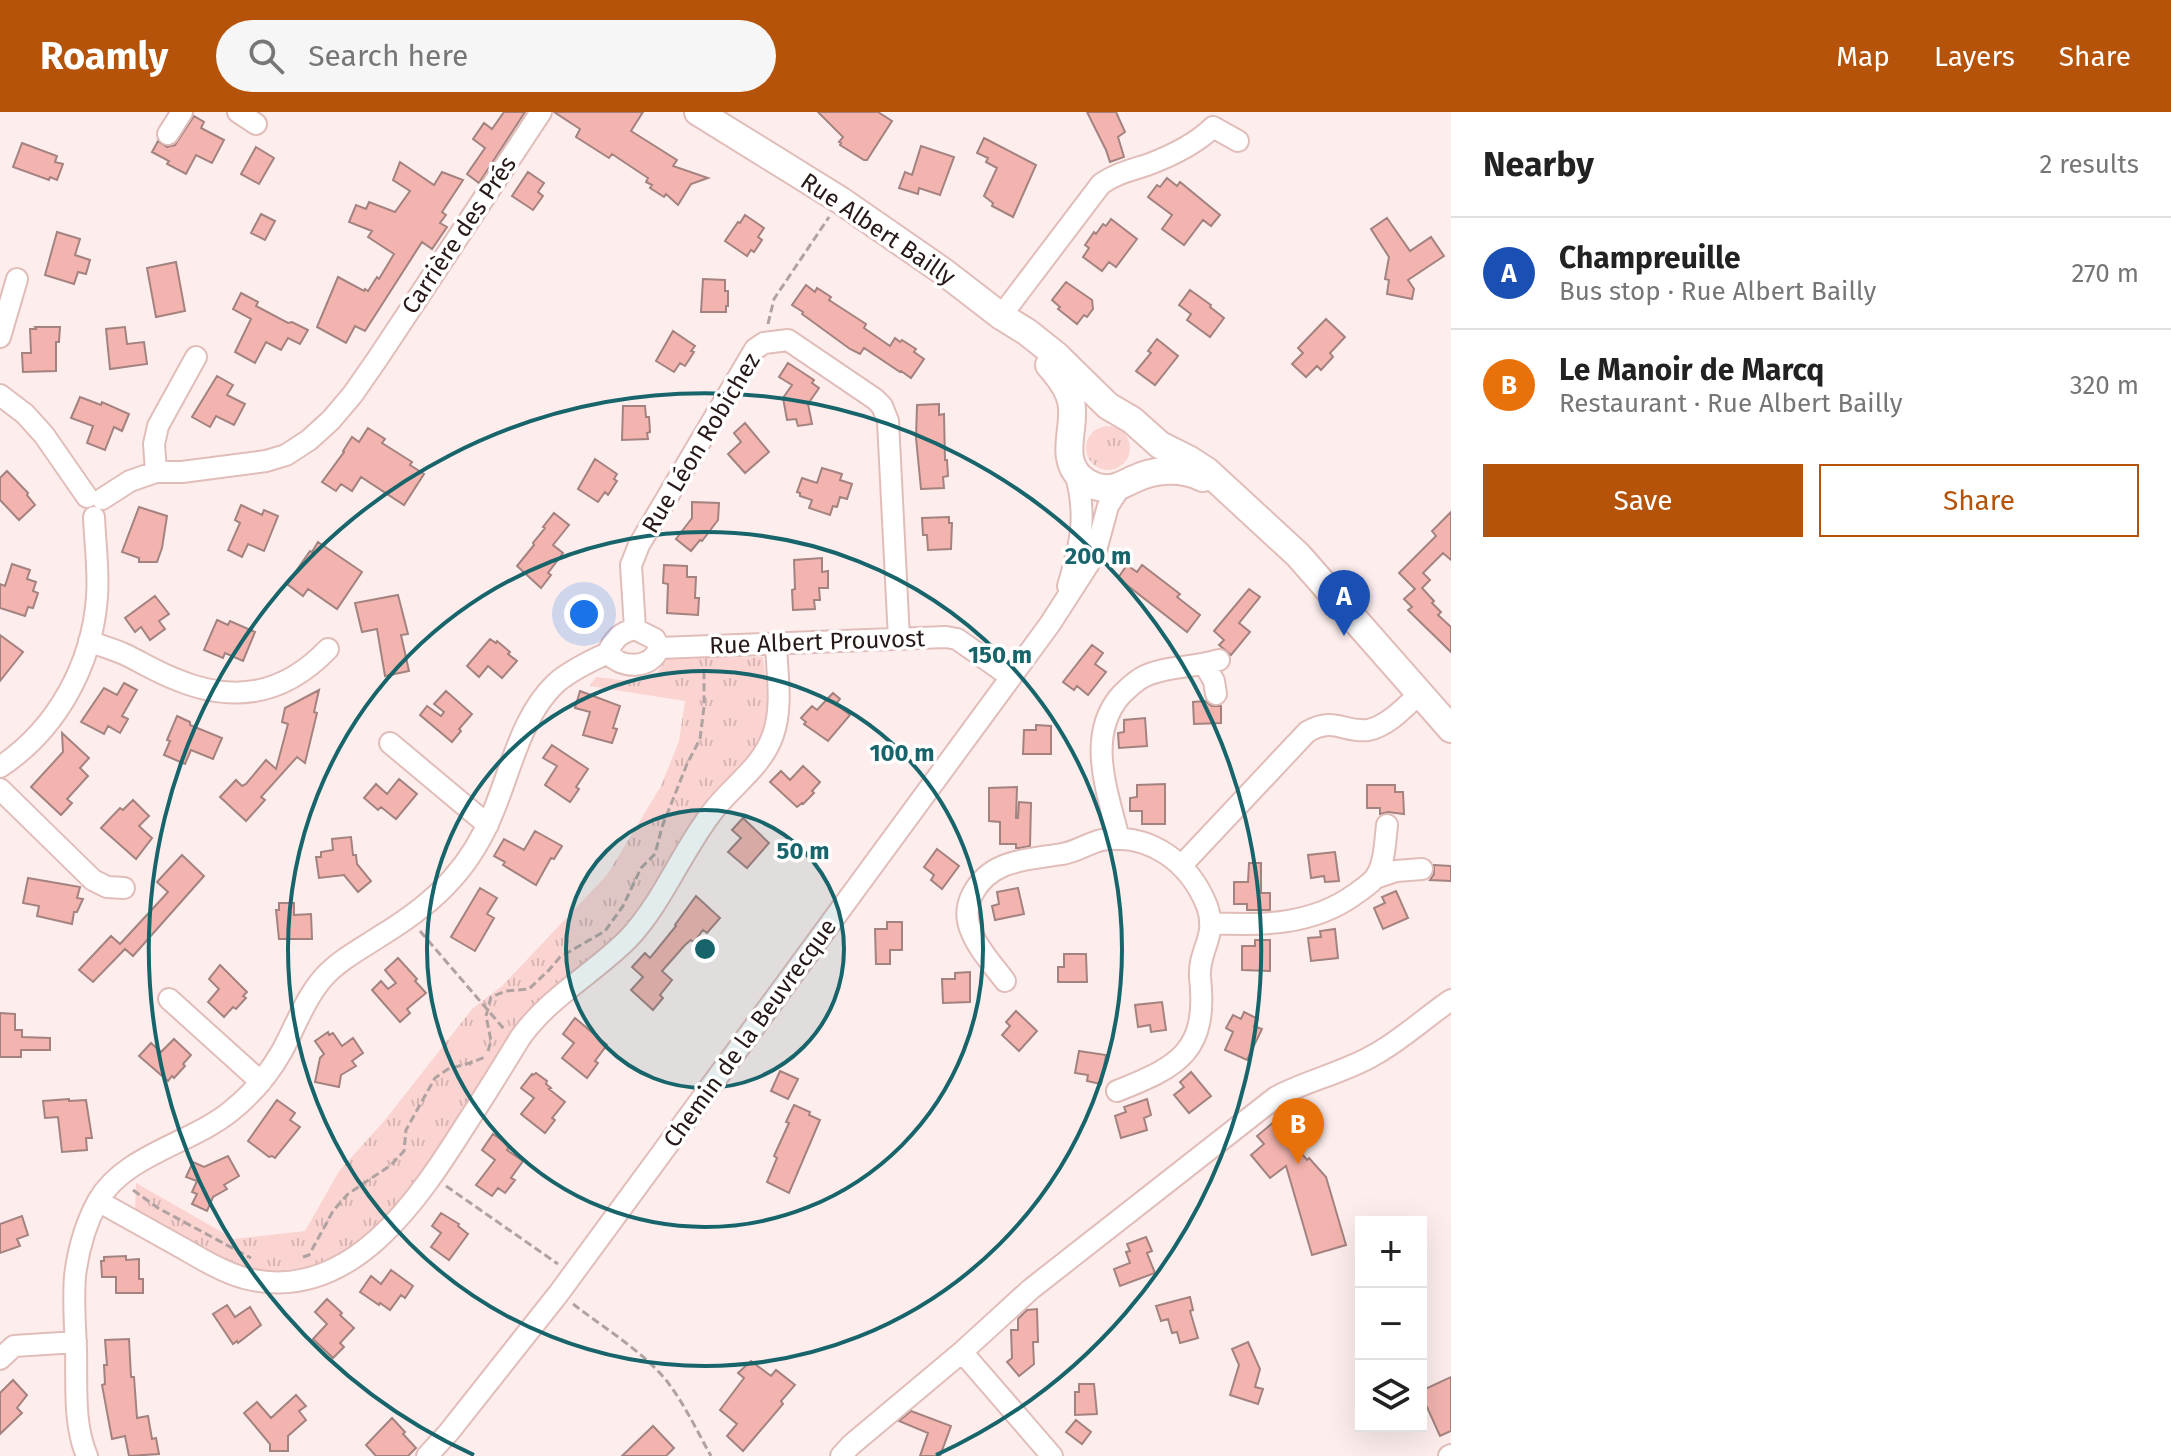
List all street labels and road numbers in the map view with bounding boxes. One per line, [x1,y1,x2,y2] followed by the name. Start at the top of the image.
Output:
[396,151,522,319] street label: Carrière des Prés
[795,167,961,291] street label: Rue Albert Bailly
[636,348,766,538] street label: Rue Léon Robichez
[709,624,926,660] street label: Rue Albert Prouvost
[658,913,842,1153] street label: Chemin de la Beuvrecque

